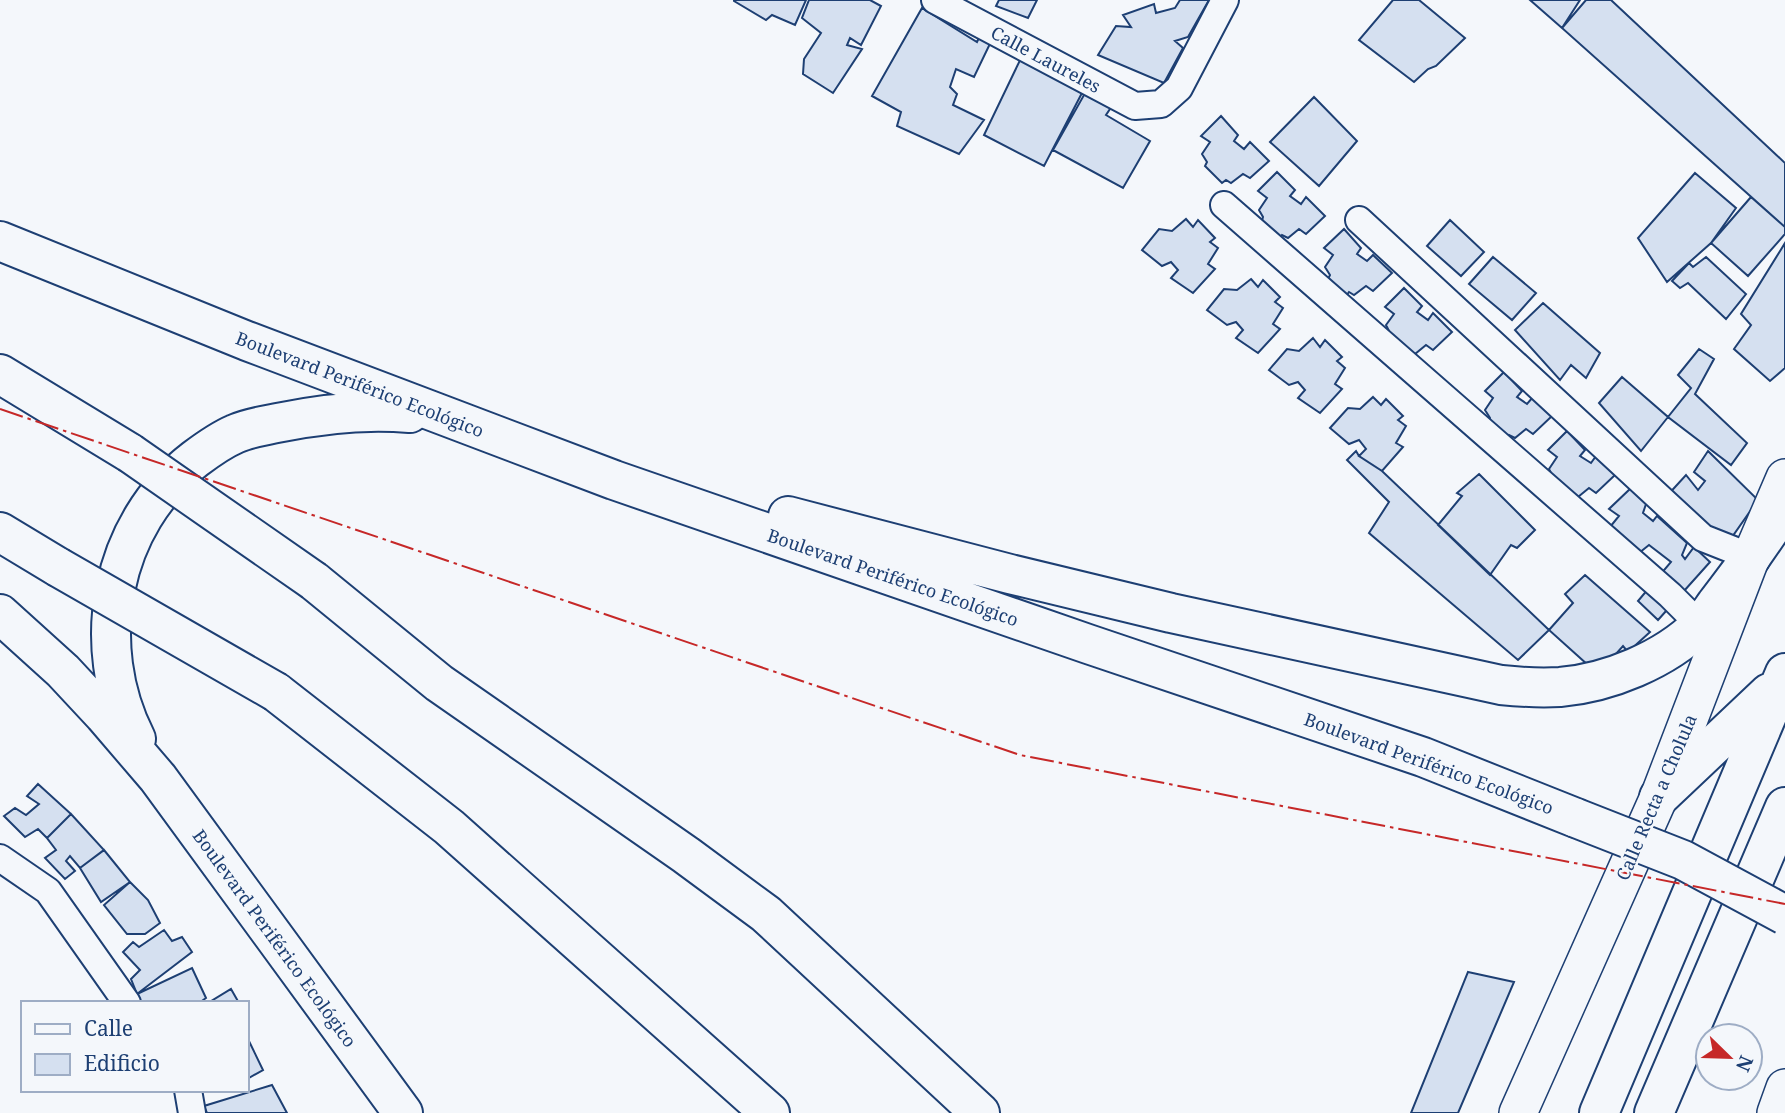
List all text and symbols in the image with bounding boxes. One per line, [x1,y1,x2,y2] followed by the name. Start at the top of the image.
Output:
[987,20,1105,98] street label: Calle Laureles
[233,326,487,442] street label: Boulevard Periférico Ecológico
[764,523,1022,631] street label: Boulevard Periférico Ecológico
[1301,707,1557,819] street label: Boulevard Periférico Ecológico
[1610,710,1702,884] street label: Calle Recta a Cholula
[188,824,362,1052] street label: Boulevard Periférico Ecológico
[21,1001,248,1092] legend
[84,1014,133,1042] text: Calle
[1694,1022,1764,1092] north arrow
[84,1049,160,1077] text: Edificio
[1730,1052,1760,1076] text: N

